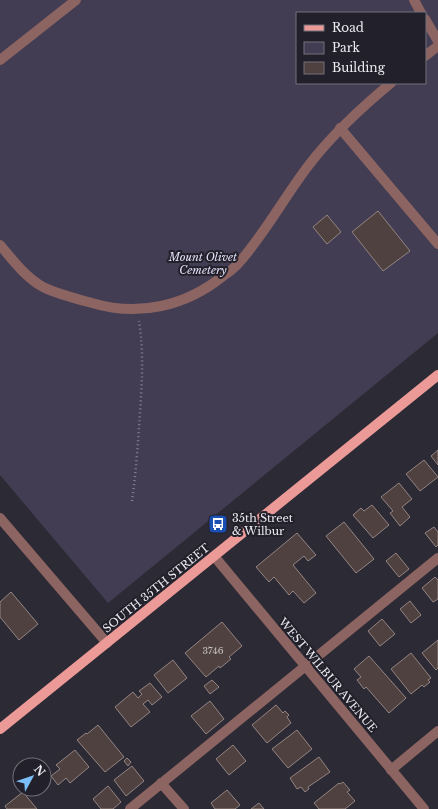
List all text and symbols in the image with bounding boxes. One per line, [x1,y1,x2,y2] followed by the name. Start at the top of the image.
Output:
[296,12,426,84] legend
[332,20,364,35] text: Road
[332,40,360,55] text: Park
[332,60,386,75] text: Building
[168,250,237,277] park label: Mount Olivet Cemetery
[232,511,294,538] place label: 35th Street & Wilbur
[207,513,229,535] bus stop icon: 35th Street & Wilbur
[100,540,212,635] street label: SOUTH 35TH STREET
[275,614,380,735] street label: WEST WILBUR AVENUE
[203,645,224,656] house number: 3746
[12,757,52,797] north arrow
[31,762,49,780] text: N

